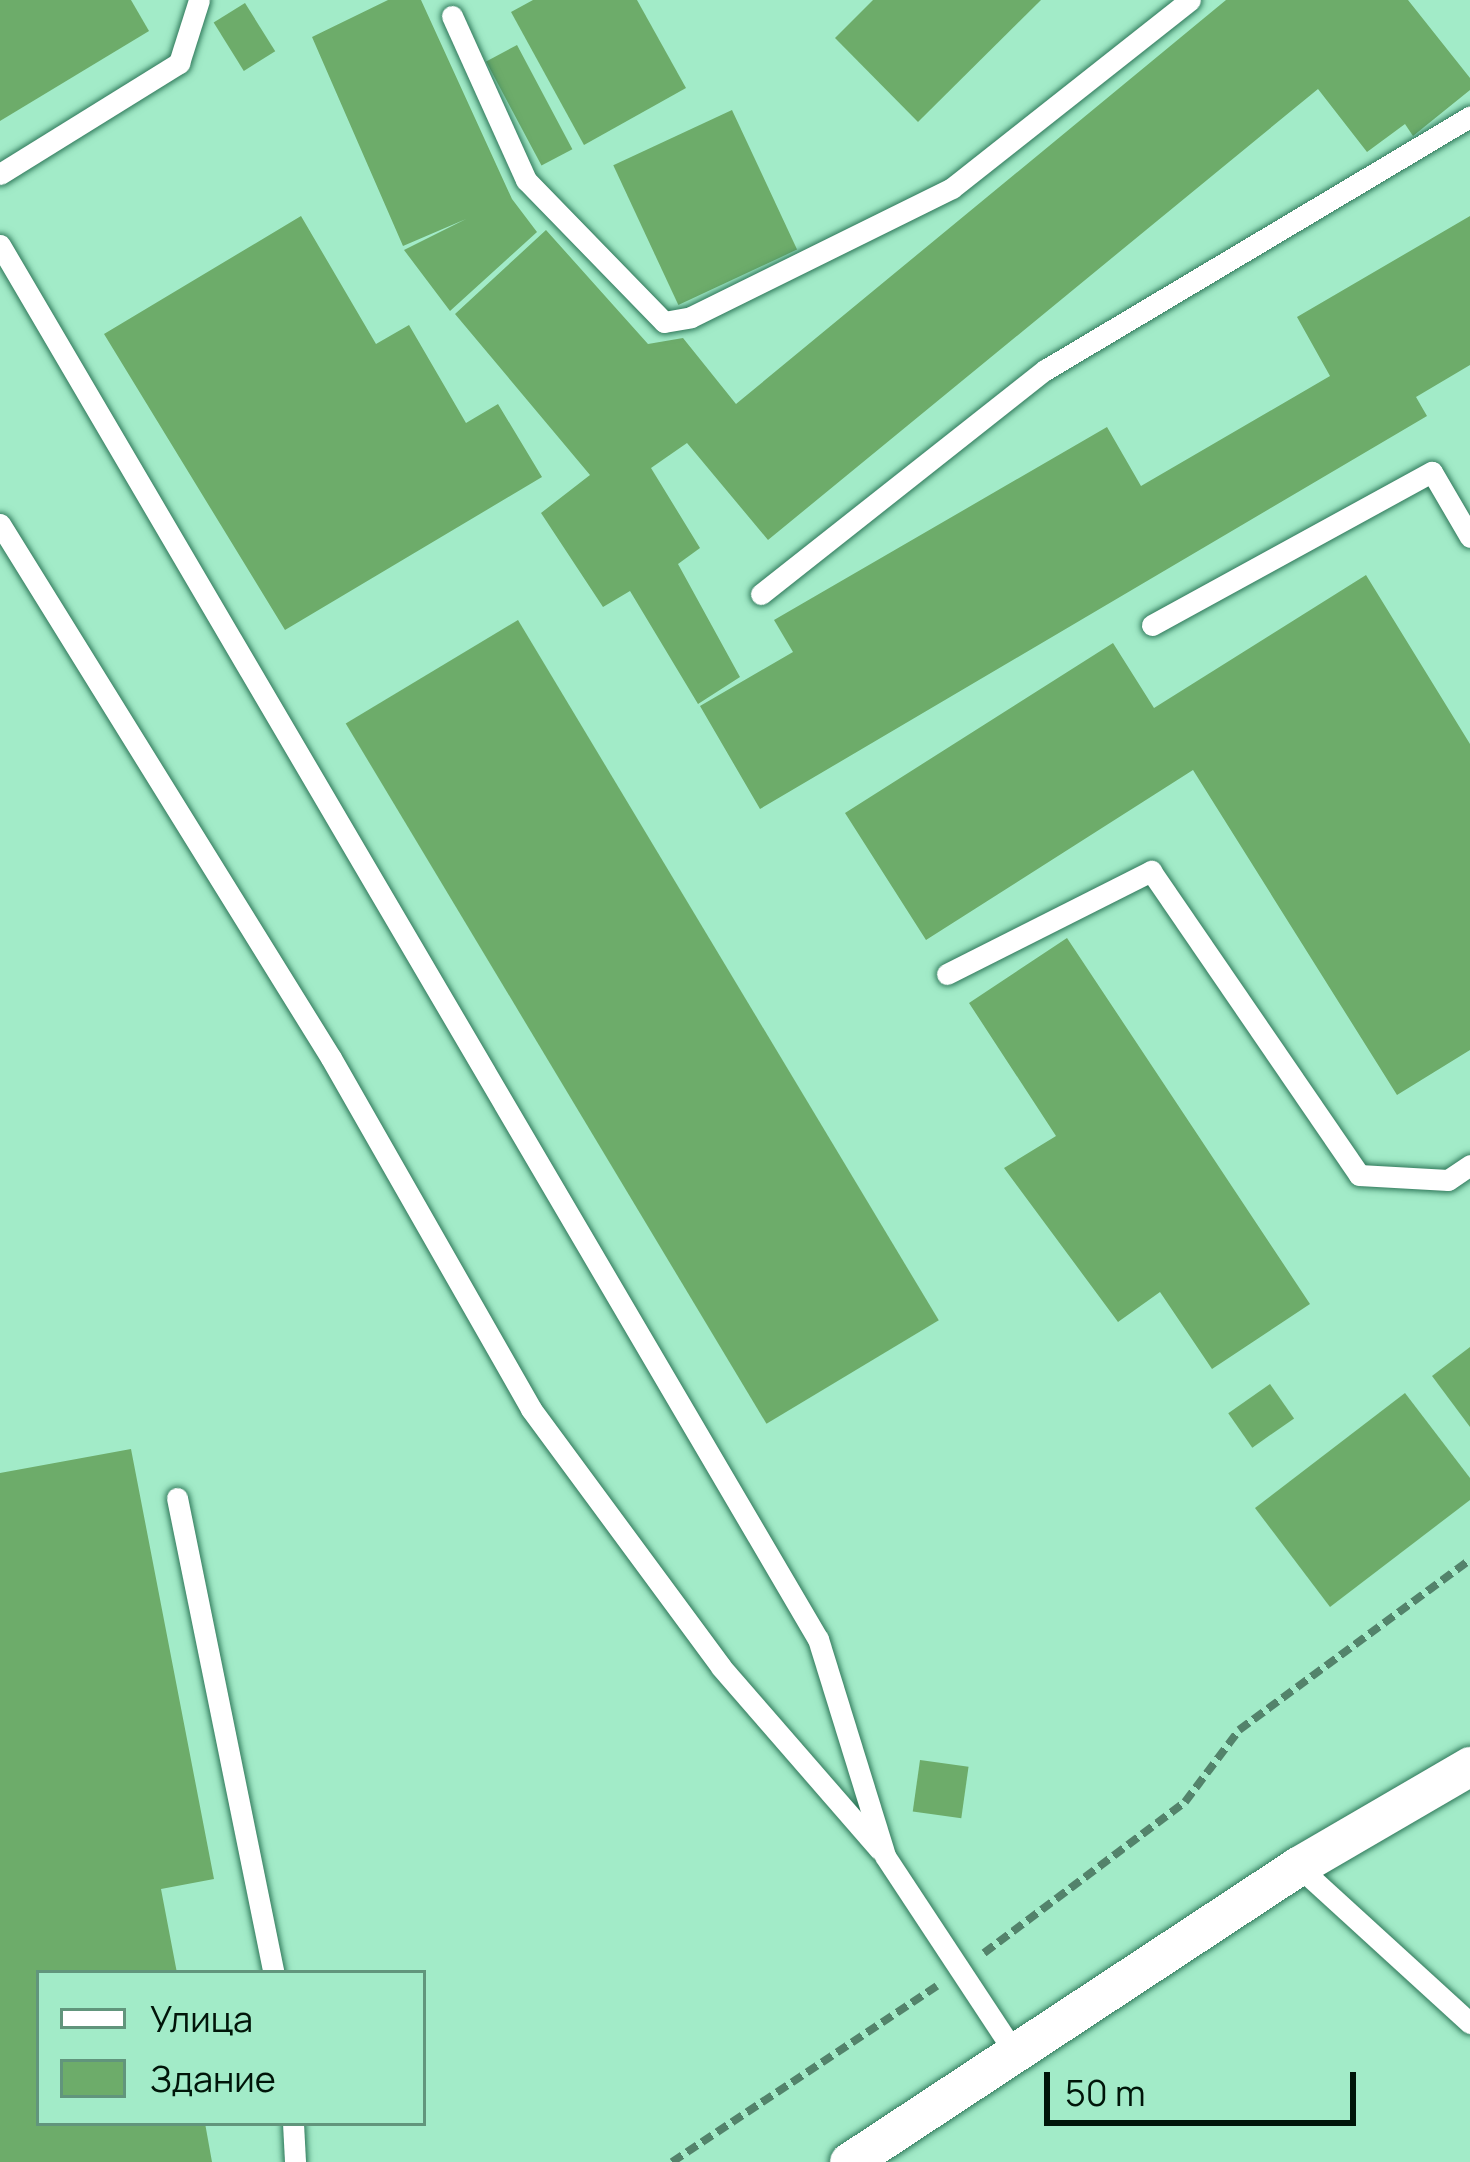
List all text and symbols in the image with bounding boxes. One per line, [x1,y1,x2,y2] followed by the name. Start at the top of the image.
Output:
[36,1970,426,2126] legend
[150,1994,253,2043] text: Улица
[1050,2048,1362,2122] scale bar
[150,2054,276,2103] text: Здание
[1065,2068,1145,2117] text: 50 m

